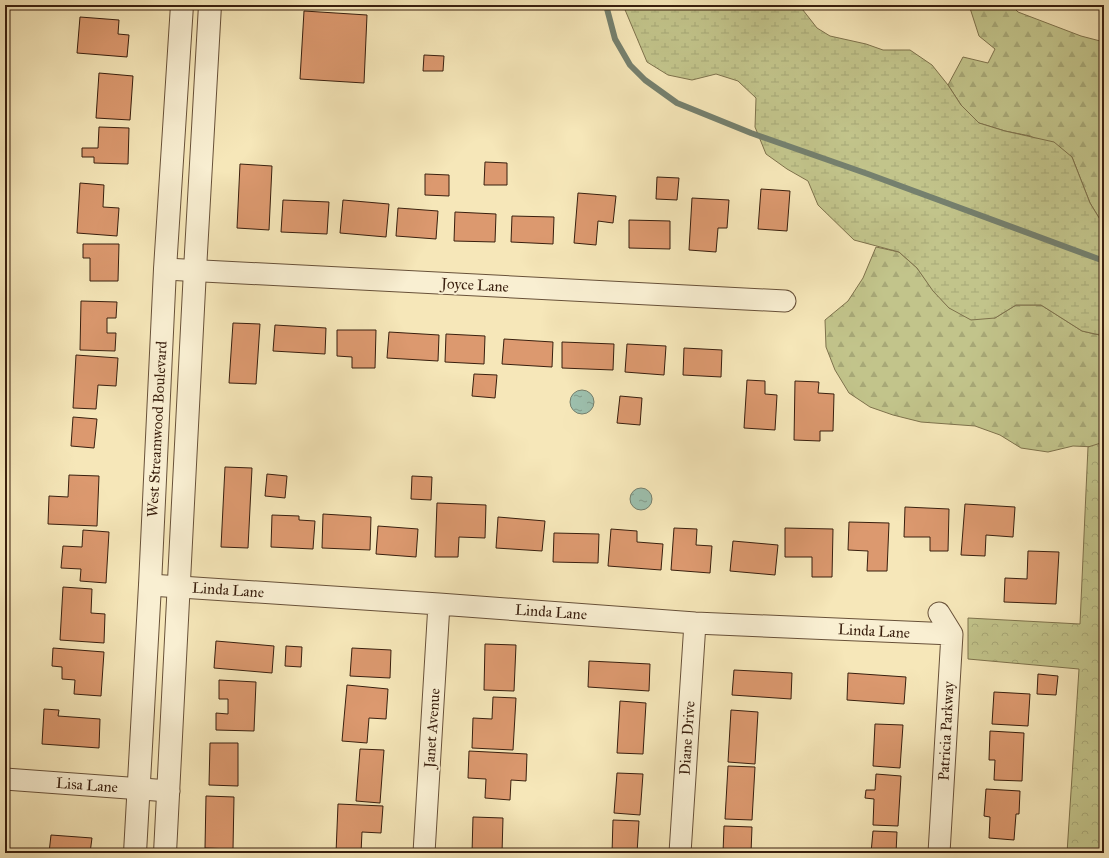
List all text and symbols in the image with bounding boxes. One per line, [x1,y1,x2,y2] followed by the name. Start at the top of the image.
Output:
[439,274,509,297] street label: Joyce Lane
[143,340,171,518] street label: West Streamwood Boulevard
[191,579,265,601] street label: Linda Lane
[514,601,588,623] street label: Linda Lane
[837,620,911,642] street label: Linda Lane
[934,680,958,781] street label: Patricia Parkway
[420,687,445,771] street label: Janet Avenue
[675,700,699,776] street label: Diane Drive
[55,774,119,796] street label: Lisa Lane

